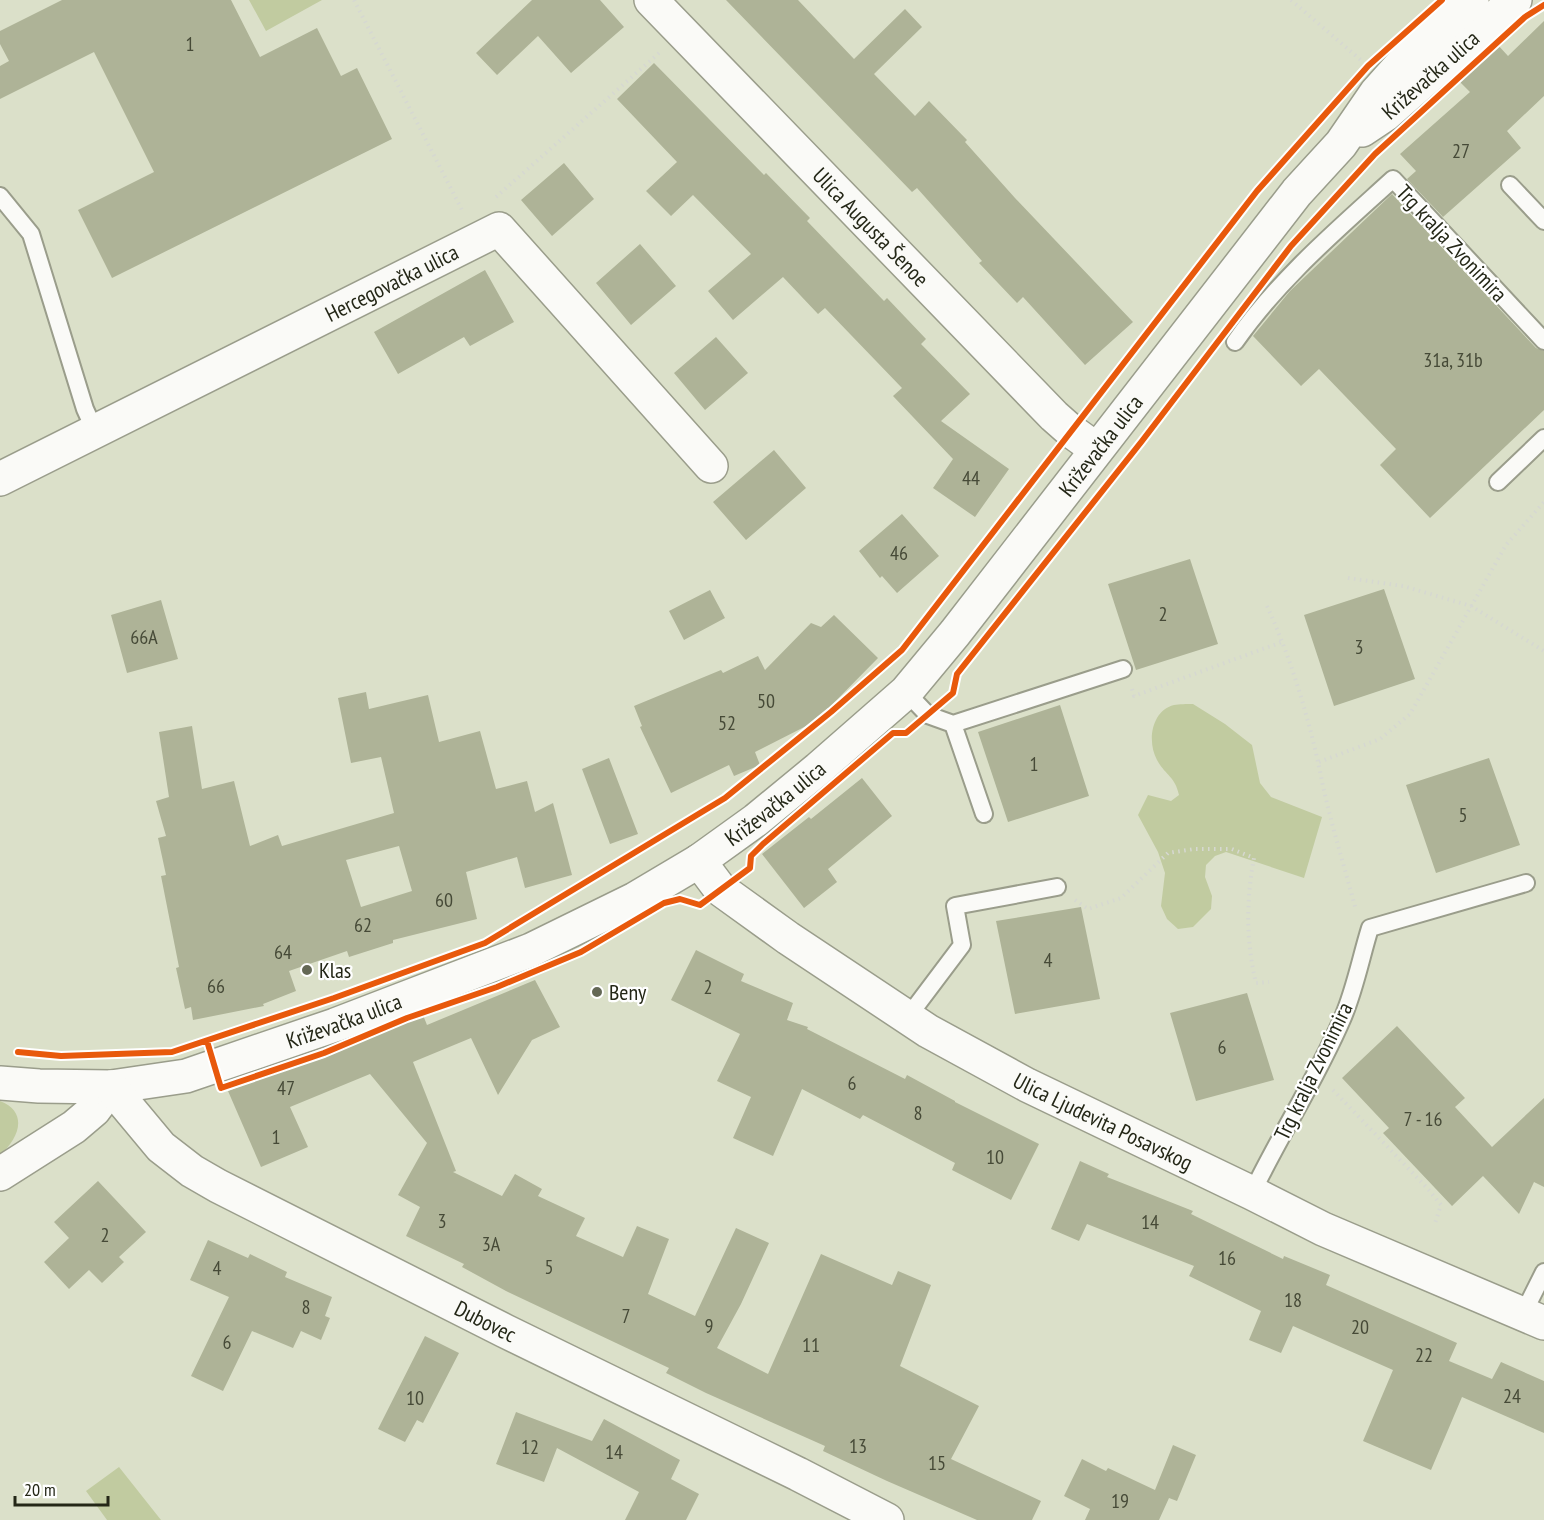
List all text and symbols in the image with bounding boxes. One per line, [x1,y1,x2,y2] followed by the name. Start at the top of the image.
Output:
[1376,24,1485,125] street label: Križevačka ulica
[186,31,195,57] house number: 1
[1452,138,1470,164] house number: 27
[807,162,935,292] street label: Ulica Augusta Šenoe
[1391,179,1513,307] street label: Trg kralja Zvonimira
[320,238,463,328] street label: Hercegovačka ulica
[1423,347,1483,373] house number: 31a, 31b
[1052,389,1149,502] street label: Križevačka ulica
[962,465,980,491] house number: 44
[890,540,908,566] house number: 46
[1159,601,1168,627] house number: 2
[130,624,158,650] house number: 66A
[1355,634,1364,660] house number: 3
[757,688,775,714] house number: 50
[718,710,736,736] house number: 52
[1030,751,1039,777] house number: 1
[719,755,831,852] street label: Križevačka ulica
[1459,802,1468,828] house number: 5
[435,887,453,913] house number: 60
[354,912,372,938] house number: 62
[274,939,292,965] house number: 64
[1044,947,1053,973] house number: 4
[319,956,351,984] place label: Klas
[300,963,314,977] marker: Klas
[207,973,225,999] house number: 66
[704,974,713,1000] house number: 2
[609,978,647,1006] place label: Beny
[590,985,604,999] marker: Beny
[282,987,405,1055] street label: Križevačka ulica
[1268,997,1358,1145] street label: Trg kralja Zvonimira
[1218,1034,1227,1060] house number: 6
[1008,1066,1197,1176] street label: Ulica Ljudevita Posavskog
[848,1070,857,1096] house number: 6
[277,1075,295,1101] house number: 47
[914,1100,923,1126] house number: 8
[1404,1106,1442,1132] house number: 7 - 16
[272,1124,281,1150] house number: 1
[986,1144,1004,1170] house number: 10
[438,1208,447,1234] house number: 3
[1141,1209,1159,1235] house number: 14
[101,1222,110,1248] house number: 2
[482,1231,501,1257] house number: 3A
[1218,1245,1236,1271] house number: 16
[545,1254,554,1280] house number: 5
[213,1255,222,1281] house number: 4
[1284,1287,1302,1313] house number: 18
[302,1294,311,1320] house number: 8
[450,1294,521,1348] street label: Dubovec
[622,1303,631,1329] house number: 7
[705,1313,714,1339] house number: 9
[1351,1314,1369,1340] house number: 20
[223,1329,232,1355] house number: 6
[802,1332,820,1358] house number: 11
[1415,1342,1433,1368] house number: 22
[1503,1383,1521,1409] house number: 24
[406,1385,424,1411] house number: 10
[849,1433,867,1459] house number: 13
[521,1434,539,1460] house number: 12
[605,1439,623,1465] house number: 14
[928,1450,946,1476] house number: 15
[15,1469,108,1507] scale bar
[24,1478,56,1501] text: 20 m
[1111,1488,1129,1514] house number: 19

